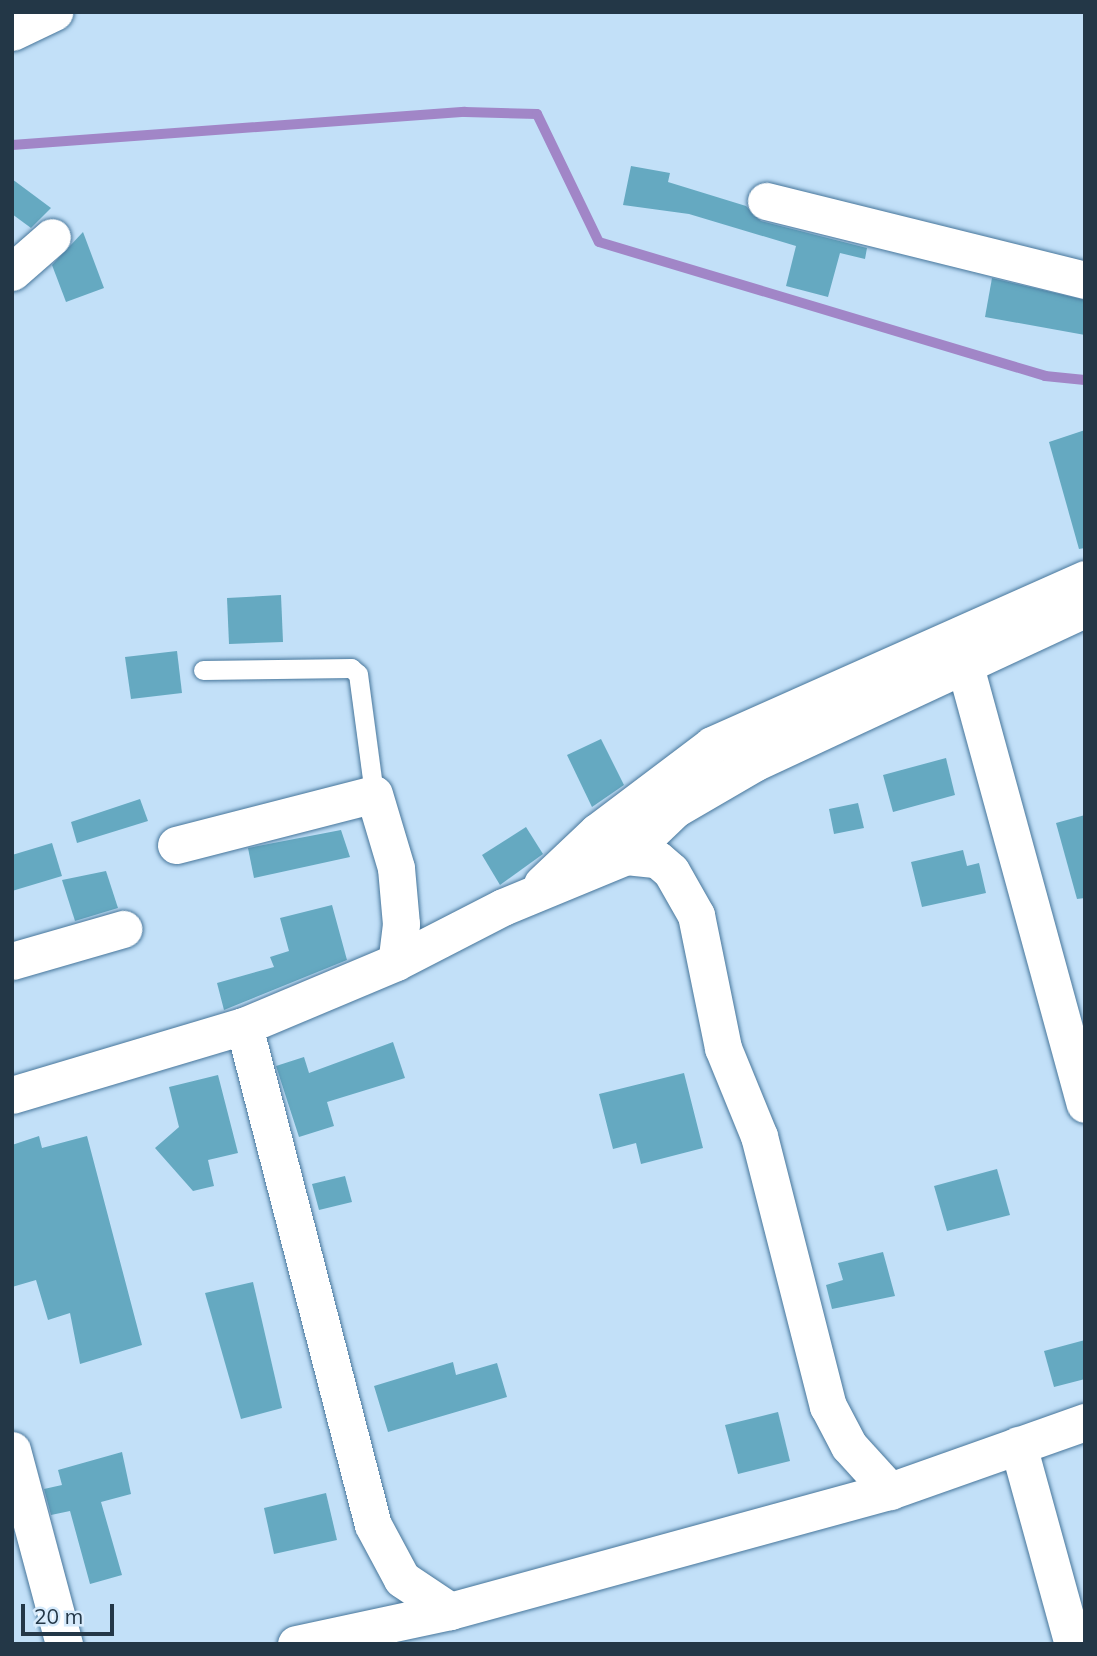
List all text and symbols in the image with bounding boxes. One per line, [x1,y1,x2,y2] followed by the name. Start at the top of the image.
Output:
[24,1590,117,1634] scale bar
[34,1603,83,1629] text: 20 m

